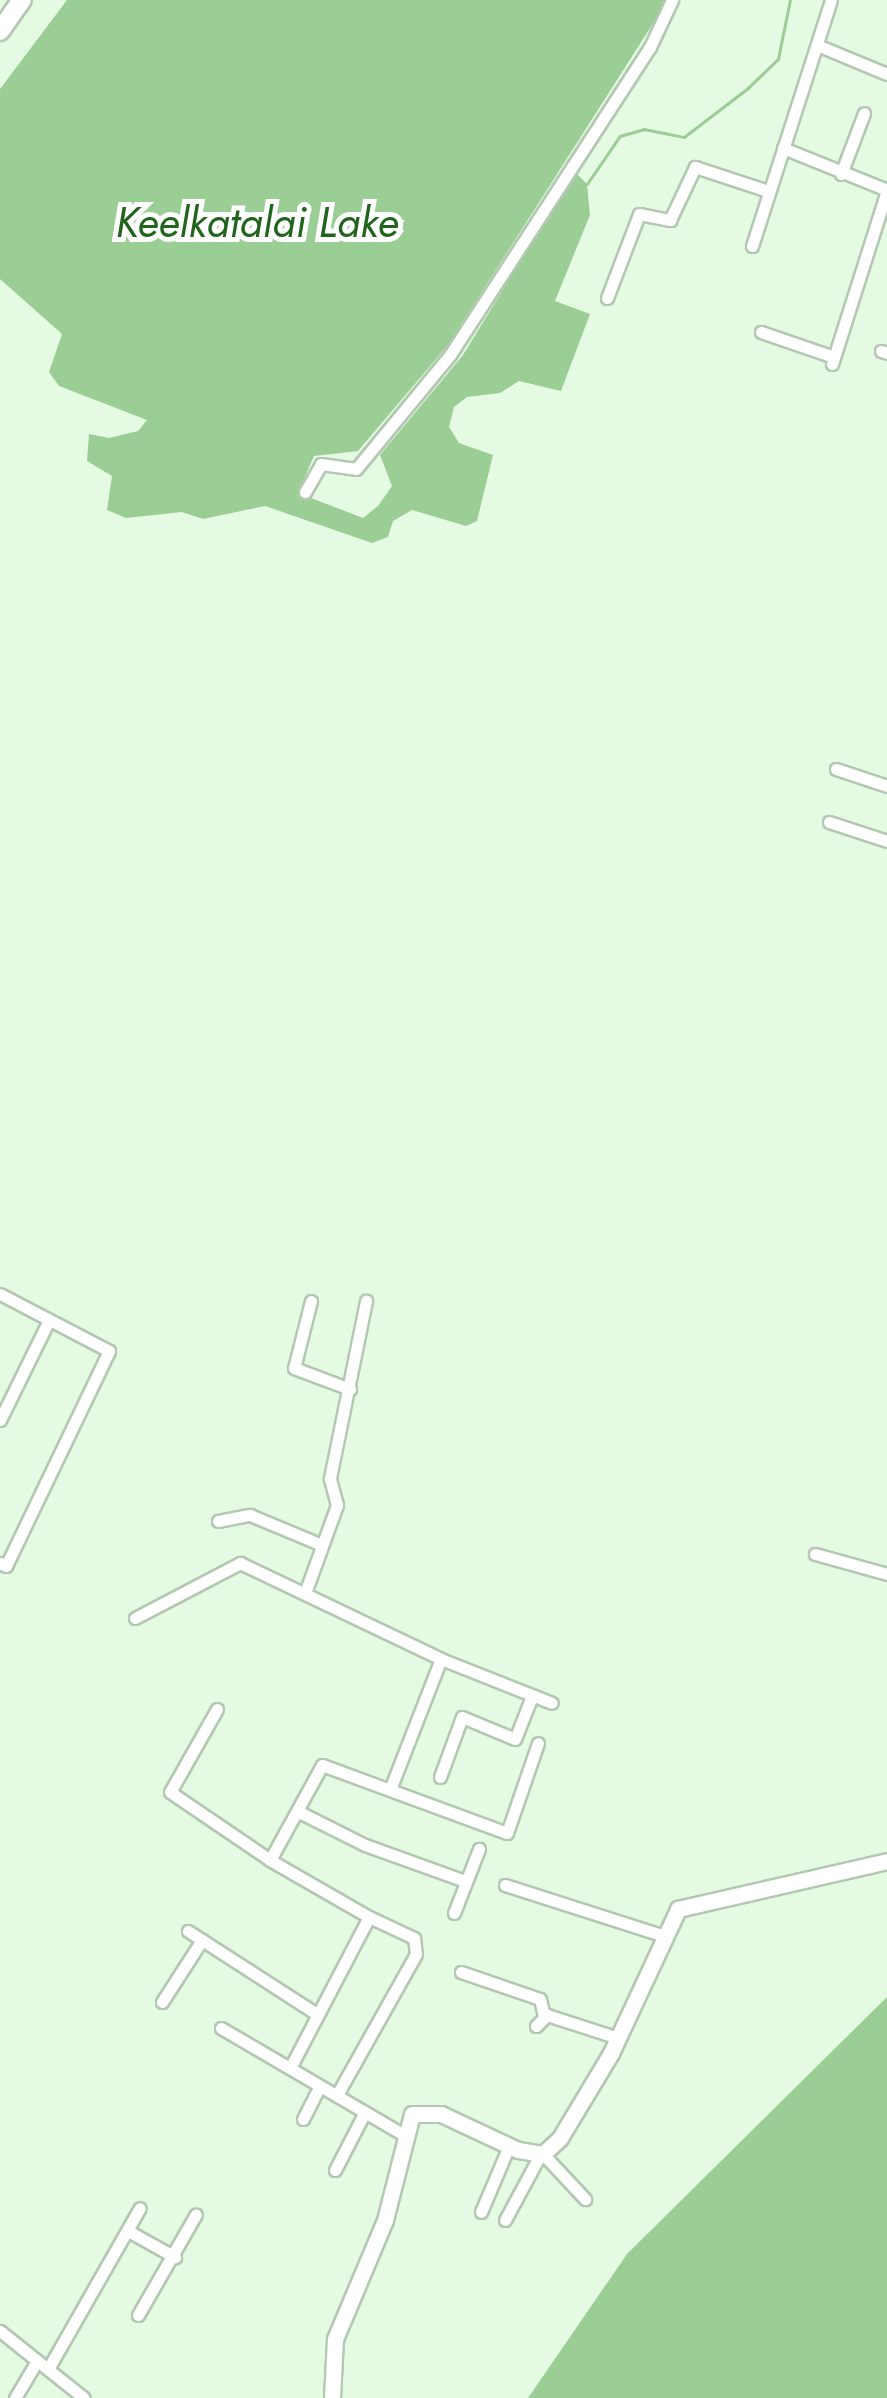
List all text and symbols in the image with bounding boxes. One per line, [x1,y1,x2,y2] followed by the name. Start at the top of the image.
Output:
[116,198,398,248] water label: Keelkatalai Lake

